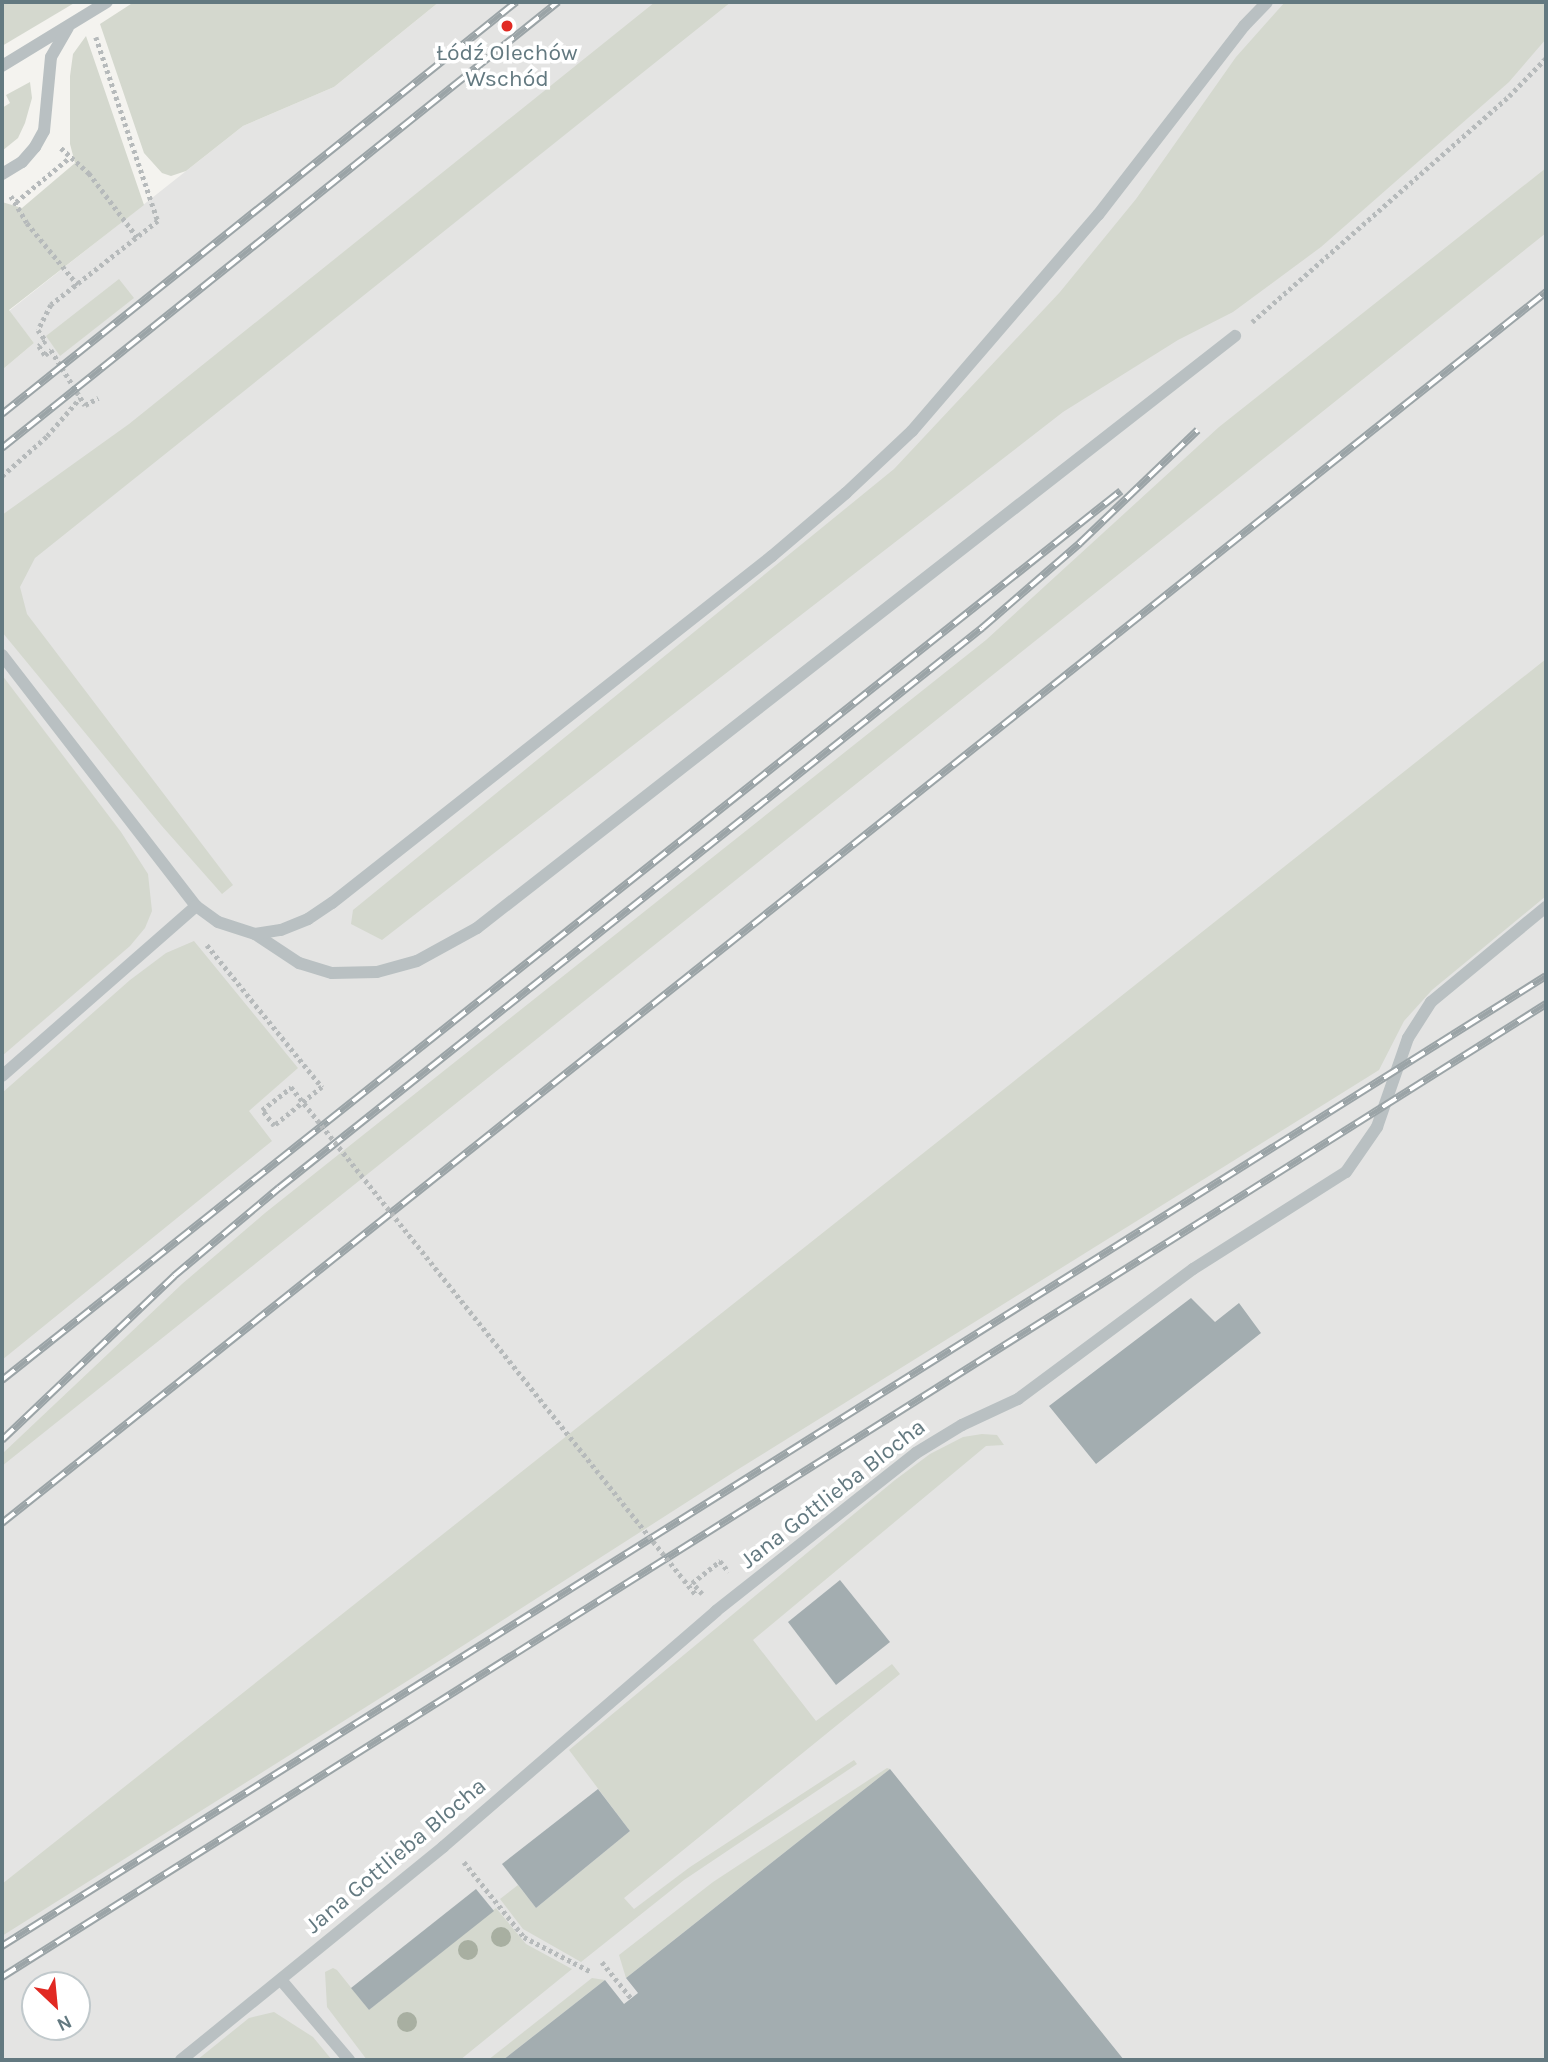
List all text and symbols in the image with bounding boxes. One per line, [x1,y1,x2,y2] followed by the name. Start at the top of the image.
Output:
[497,16,517,36] marker: Łódź Olechów Wschód
[436,39,578,93] place label: Łódź Olechów Wschód
[735,1413,931,1575] street label: Jana Gottlieba Blocha
[300,1772,492,1940] street label: Jana Gottlieba Blocha
[21,1971,91,2041] north arrow
[53,2010,75,2036] text: N

